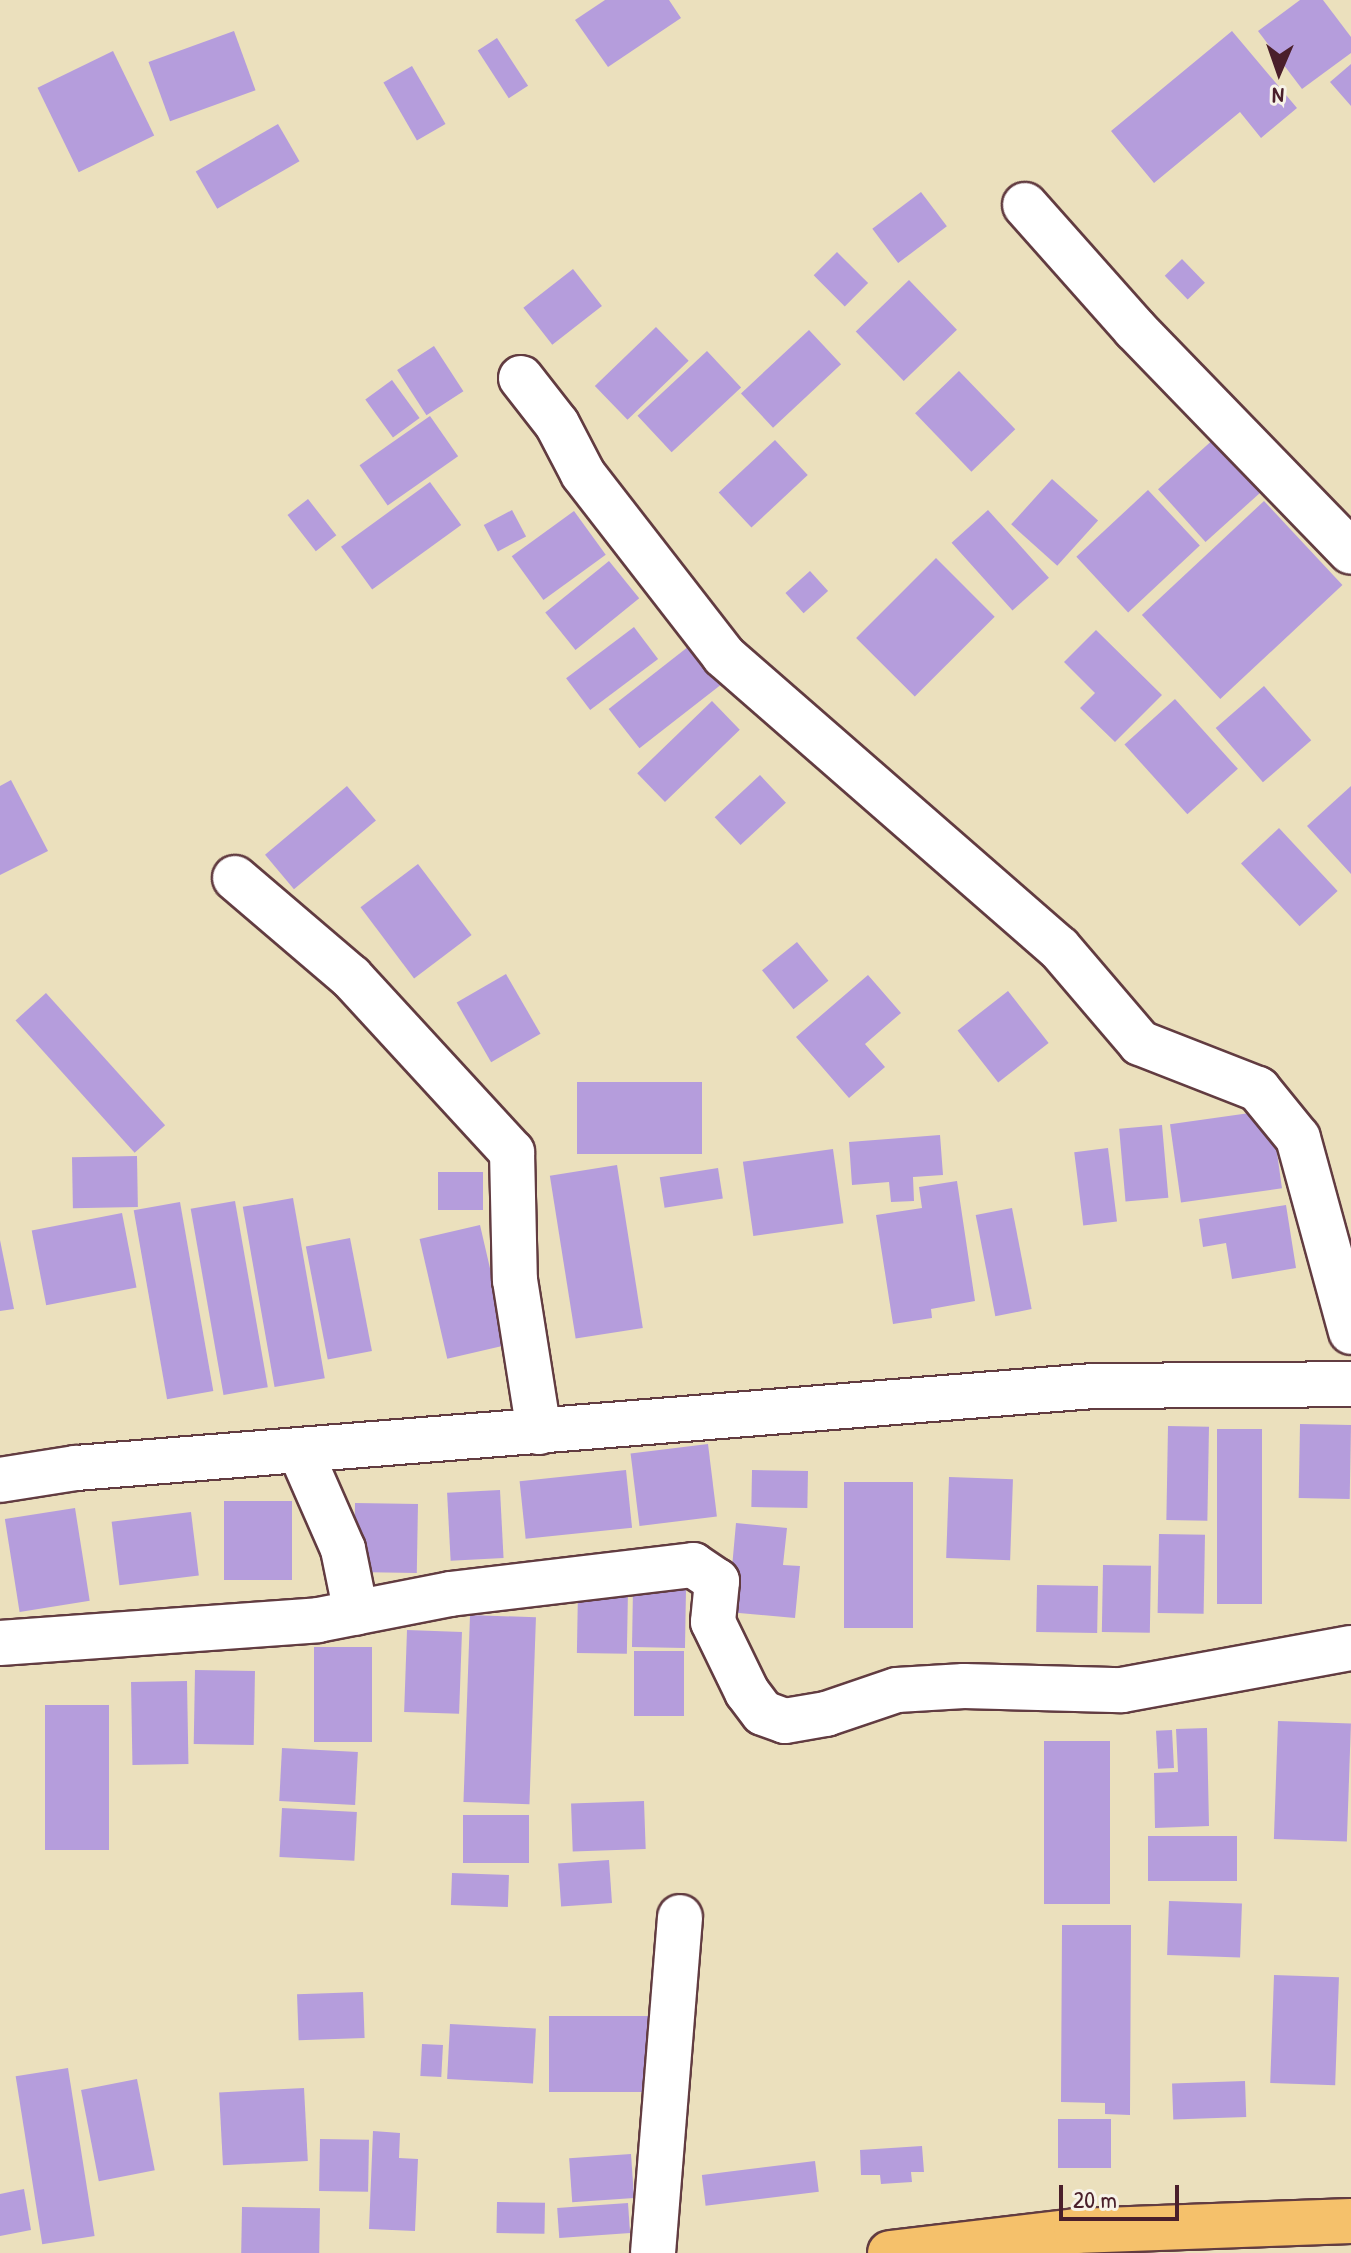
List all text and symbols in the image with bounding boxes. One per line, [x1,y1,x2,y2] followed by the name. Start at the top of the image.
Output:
[1239,32,1319,112] north arrow
[1272,81,1285,111] text: N
[1063,2169,1183,2219] scale bar
[1073,2183,1117,2215] text: 20 m

